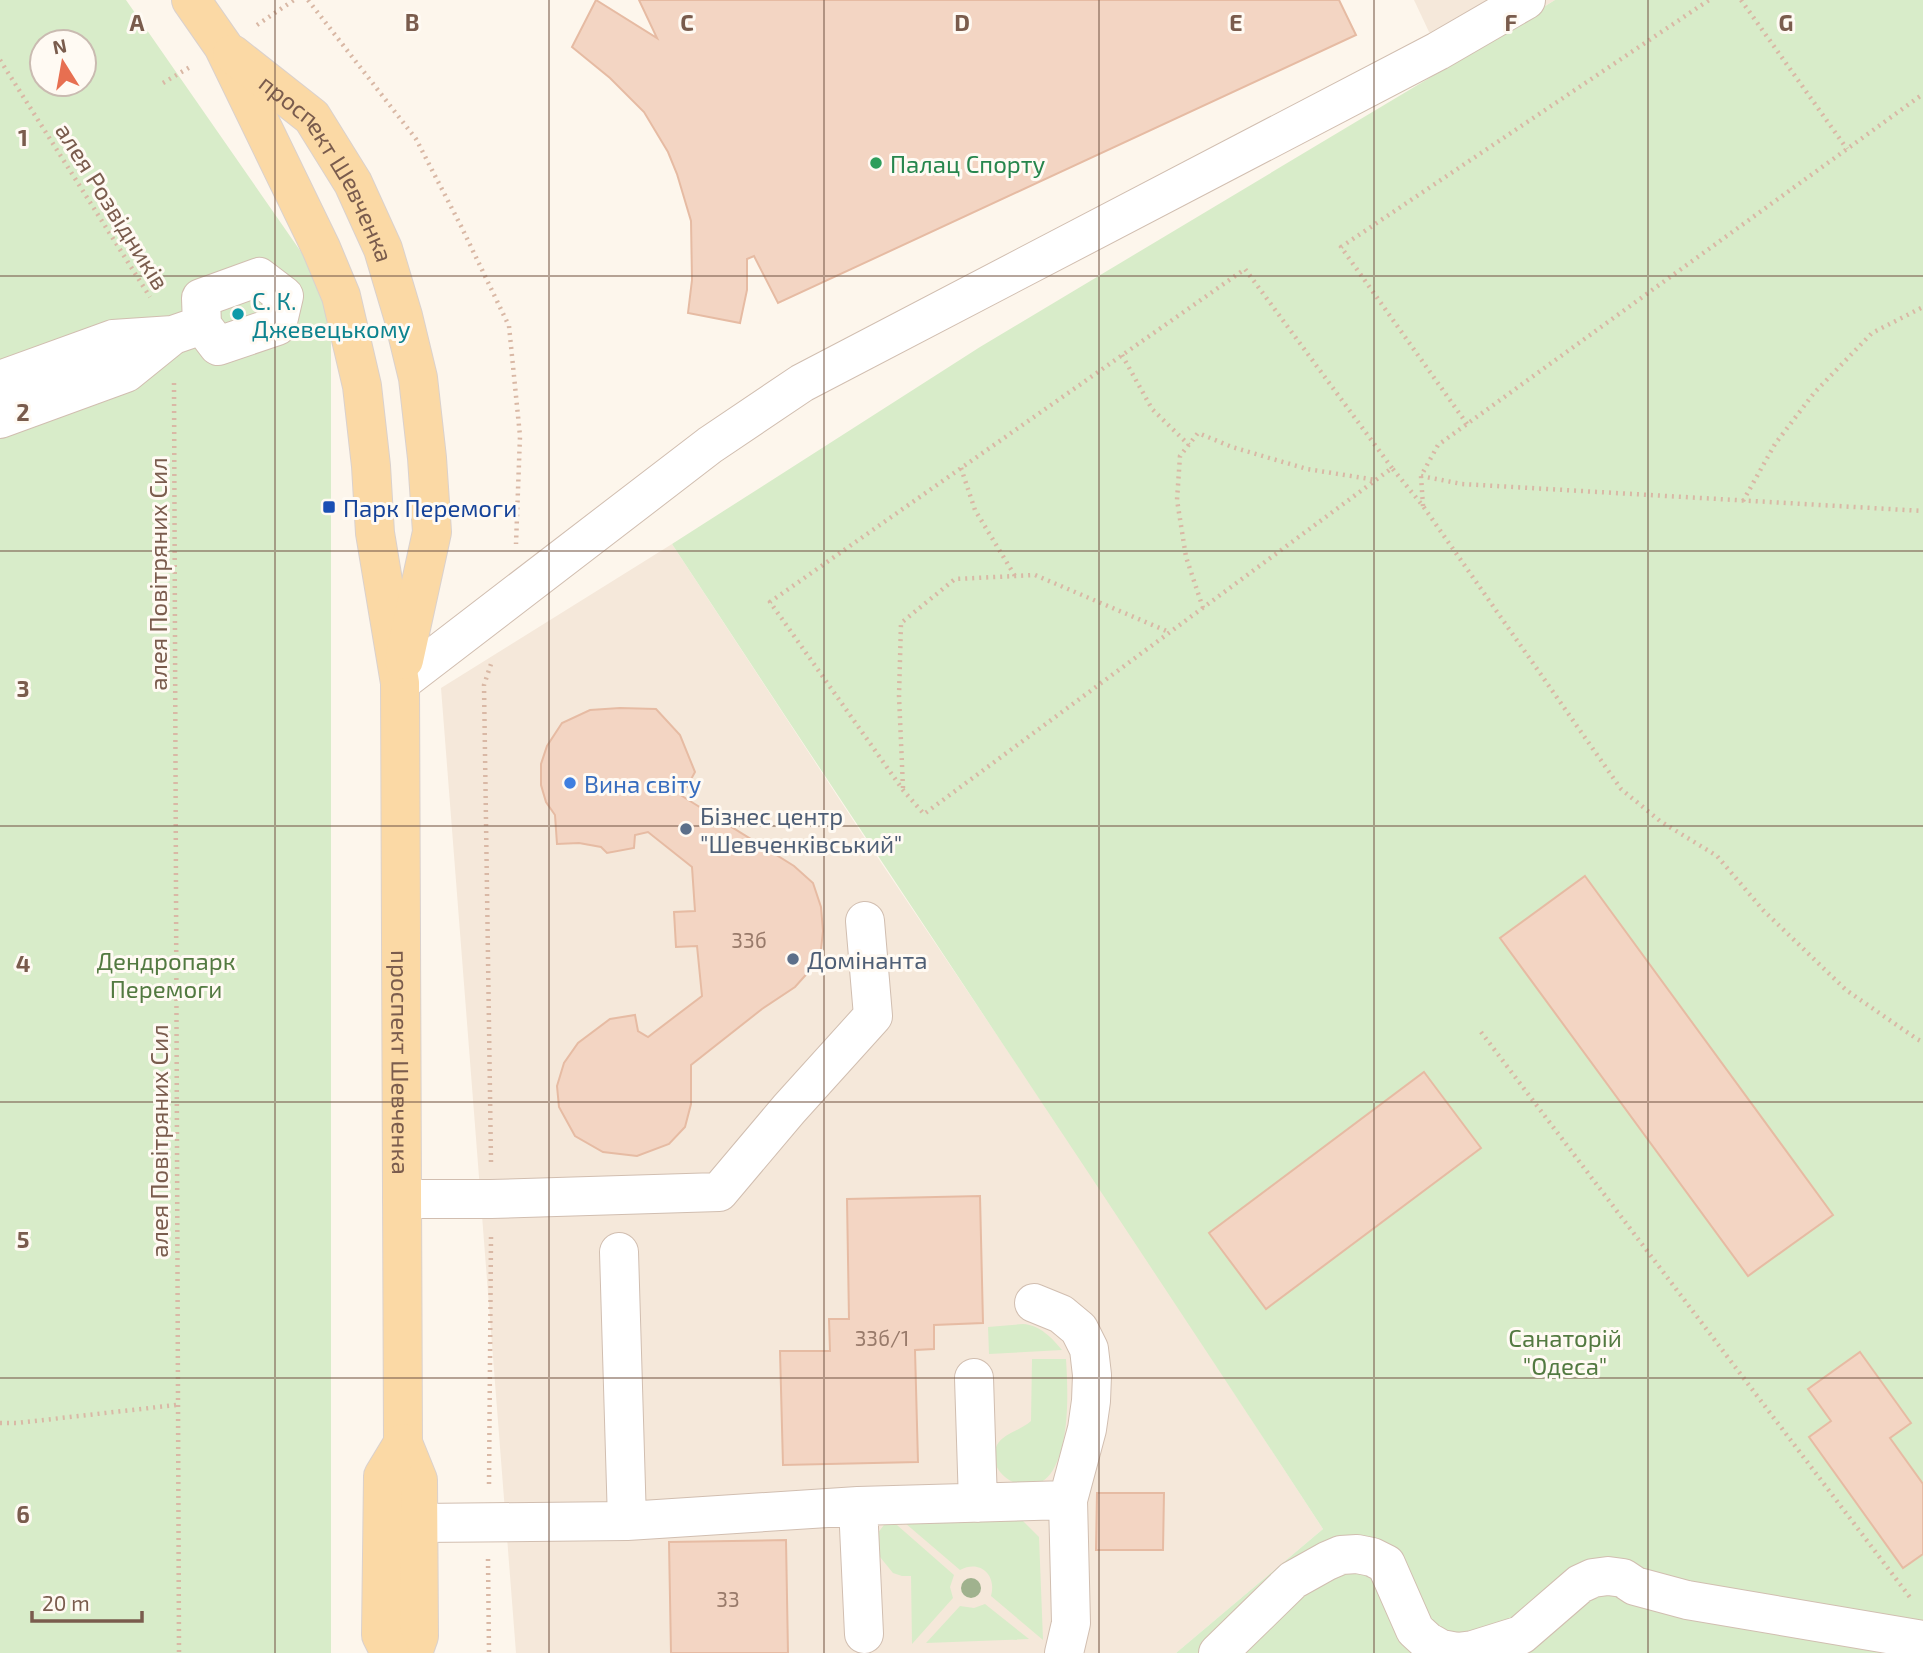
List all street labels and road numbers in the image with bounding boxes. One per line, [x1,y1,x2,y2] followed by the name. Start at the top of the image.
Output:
[254,67,400,265] street label: проспект Шевченка
[50,117,176,295] street label: алея Розвідників
[143,457,172,691] street label: алея Повітряних Сил
[387,950,416,1175] street label: проспект Шевченка
[144,1024,173,1258] street label: алея Повітряних Сил

